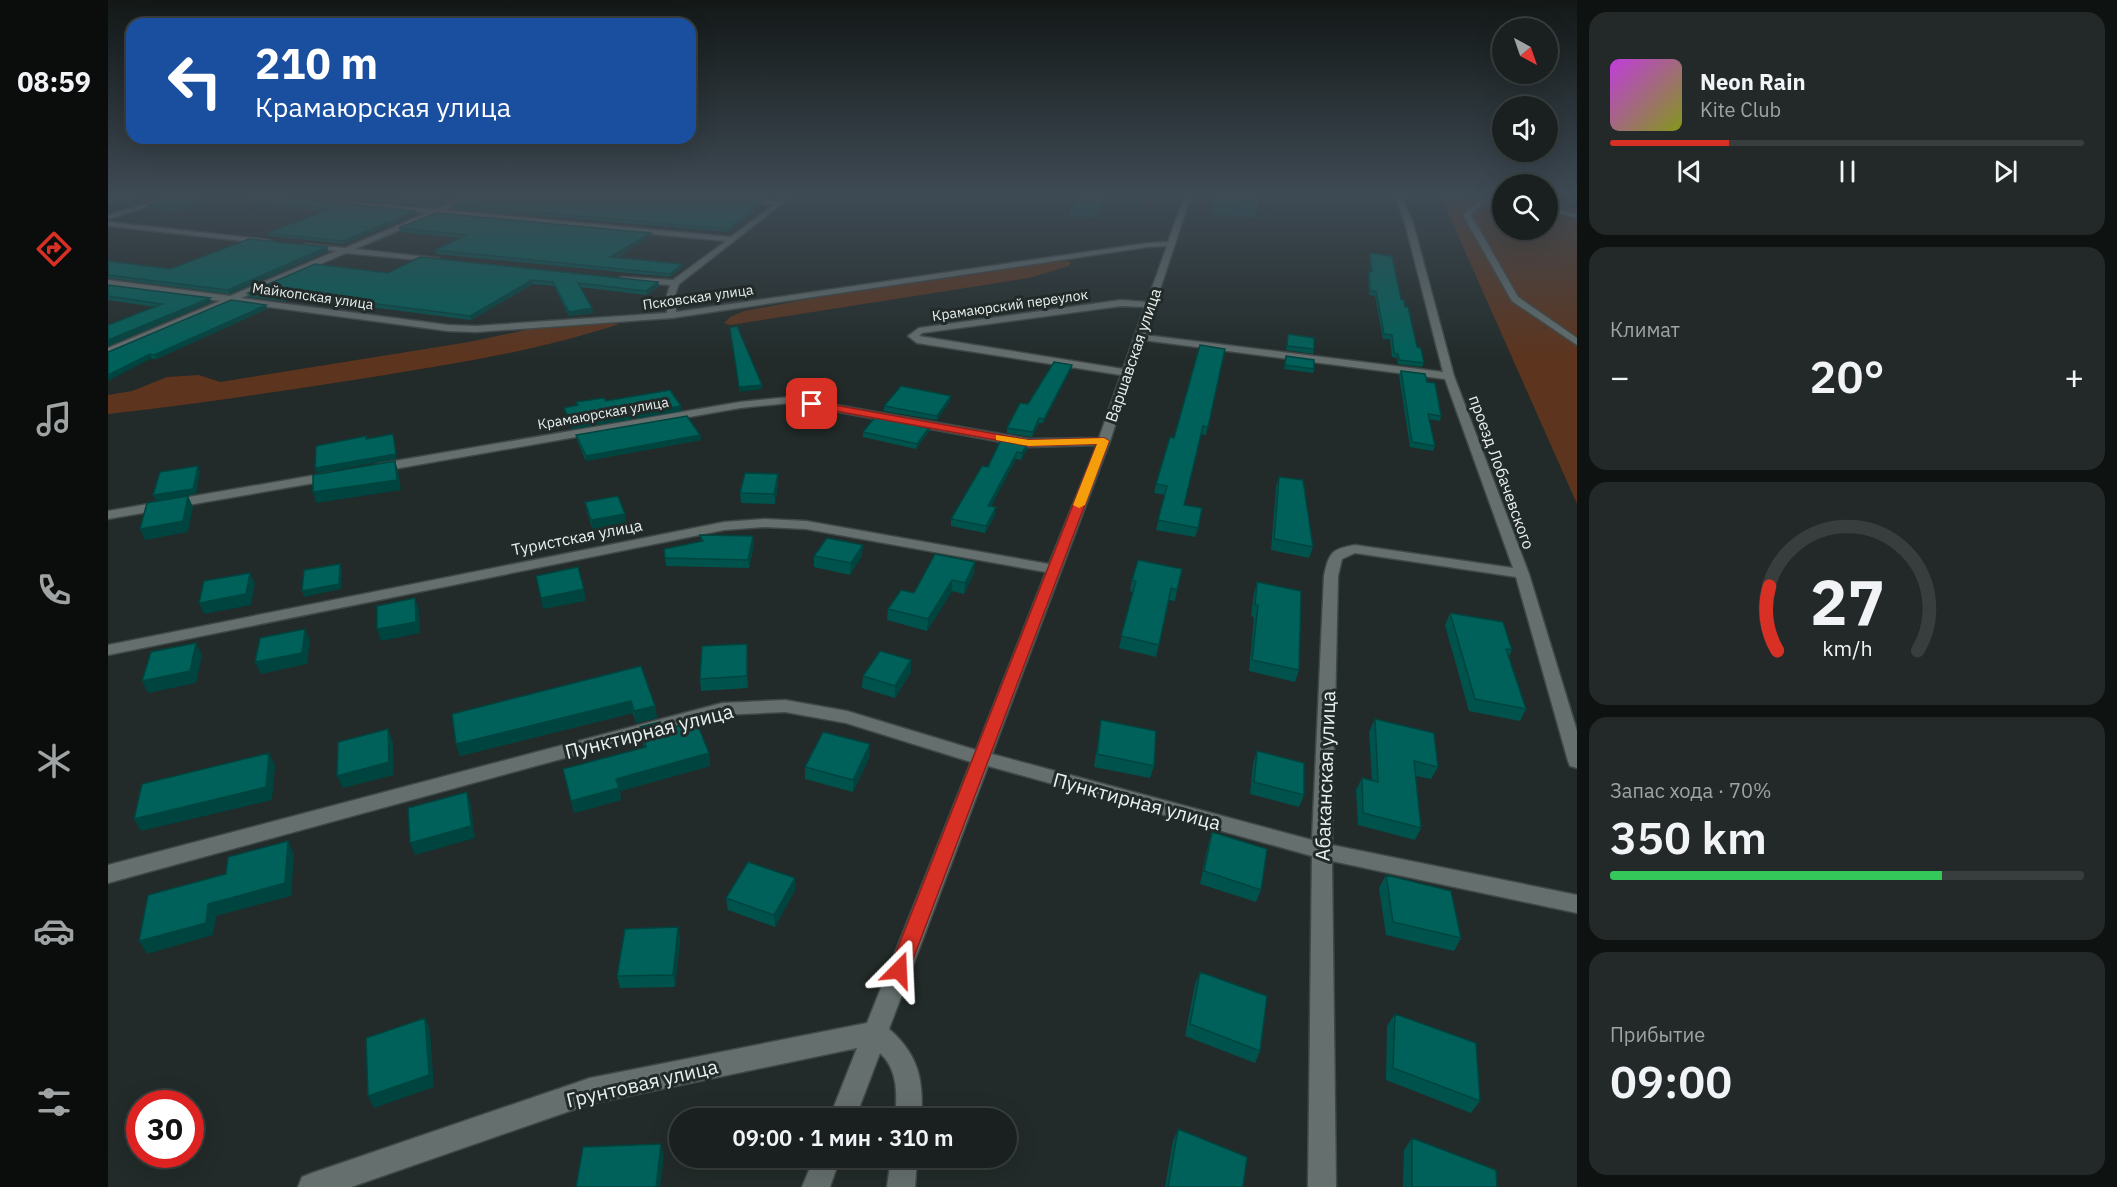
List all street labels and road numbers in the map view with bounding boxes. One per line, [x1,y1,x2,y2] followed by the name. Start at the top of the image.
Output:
[251,279,375,313] street label: Майкопская улица
[642,280,755,314] street label: Псковская улица
[931,285,1089,325] street label: Крамаюрский переулок
[1101,285,1165,425] street label: Варшавская улица
[1465,392,1539,552] street label: проезд Лобачевского
[536,393,670,433] street label: Крамаюрская улица
[510,514,644,559] street label: Туристская улица
[1309,690,1341,862] street label: Абаканская улица
[562,697,736,765] street label: Пунктирная улица
[1050,766,1224,836] street label: Пунктирная улица
[563,1052,721,1114] street label: Грунтовая улица

